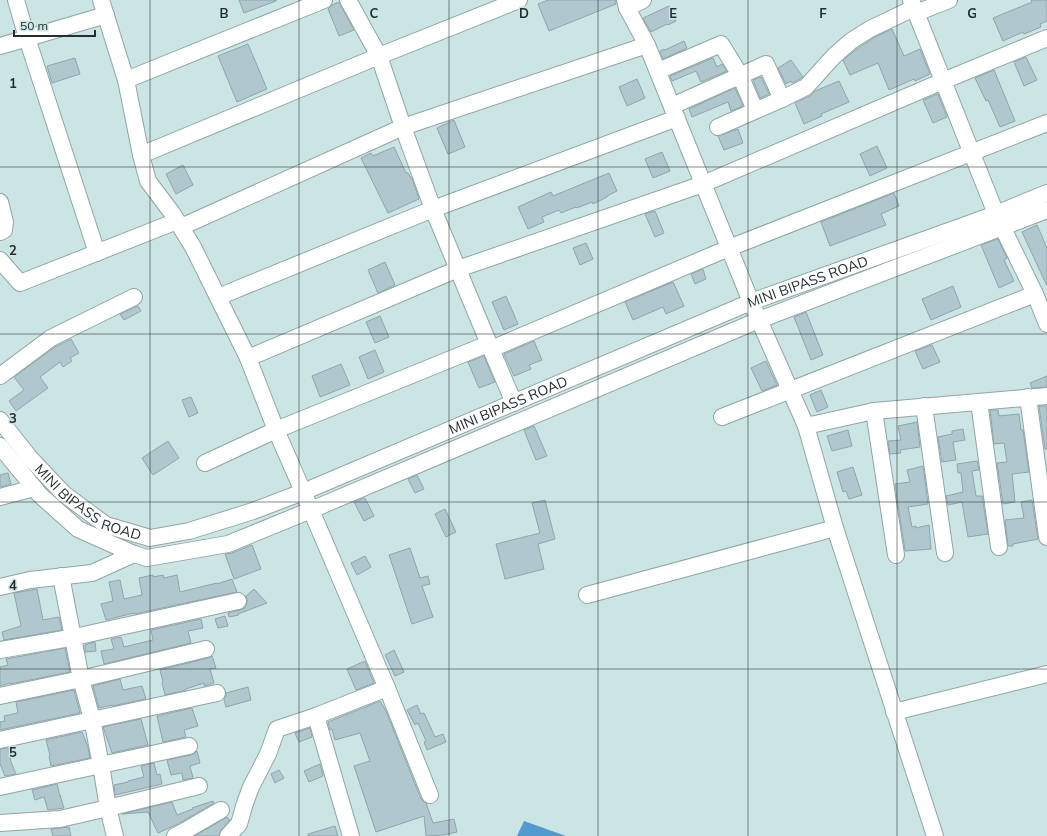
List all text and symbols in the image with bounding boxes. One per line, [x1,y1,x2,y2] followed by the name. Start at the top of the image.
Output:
[220,5,229,21] text: B
[370,5,379,21] text: C
[519,5,529,21] text: D
[669,5,677,21] text: E
[819,5,827,21] text: F
[967,5,977,21] text: G
[14,12,95,38] scale bar
[20,18,48,33] text: 50 m
[9,75,17,91] text: 1
[9,242,17,258] text: 2
[745,252,870,312] street label: MINI BIPASS ROAD
[446,372,570,438] street label: MINI BIPASS ROAD
[9,410,17,426] text: 3
[31,460,143,544] street label: MINI BIPASS ROAD
[9,577,17,593] text: 4
[9,744,17,760] text: 5

